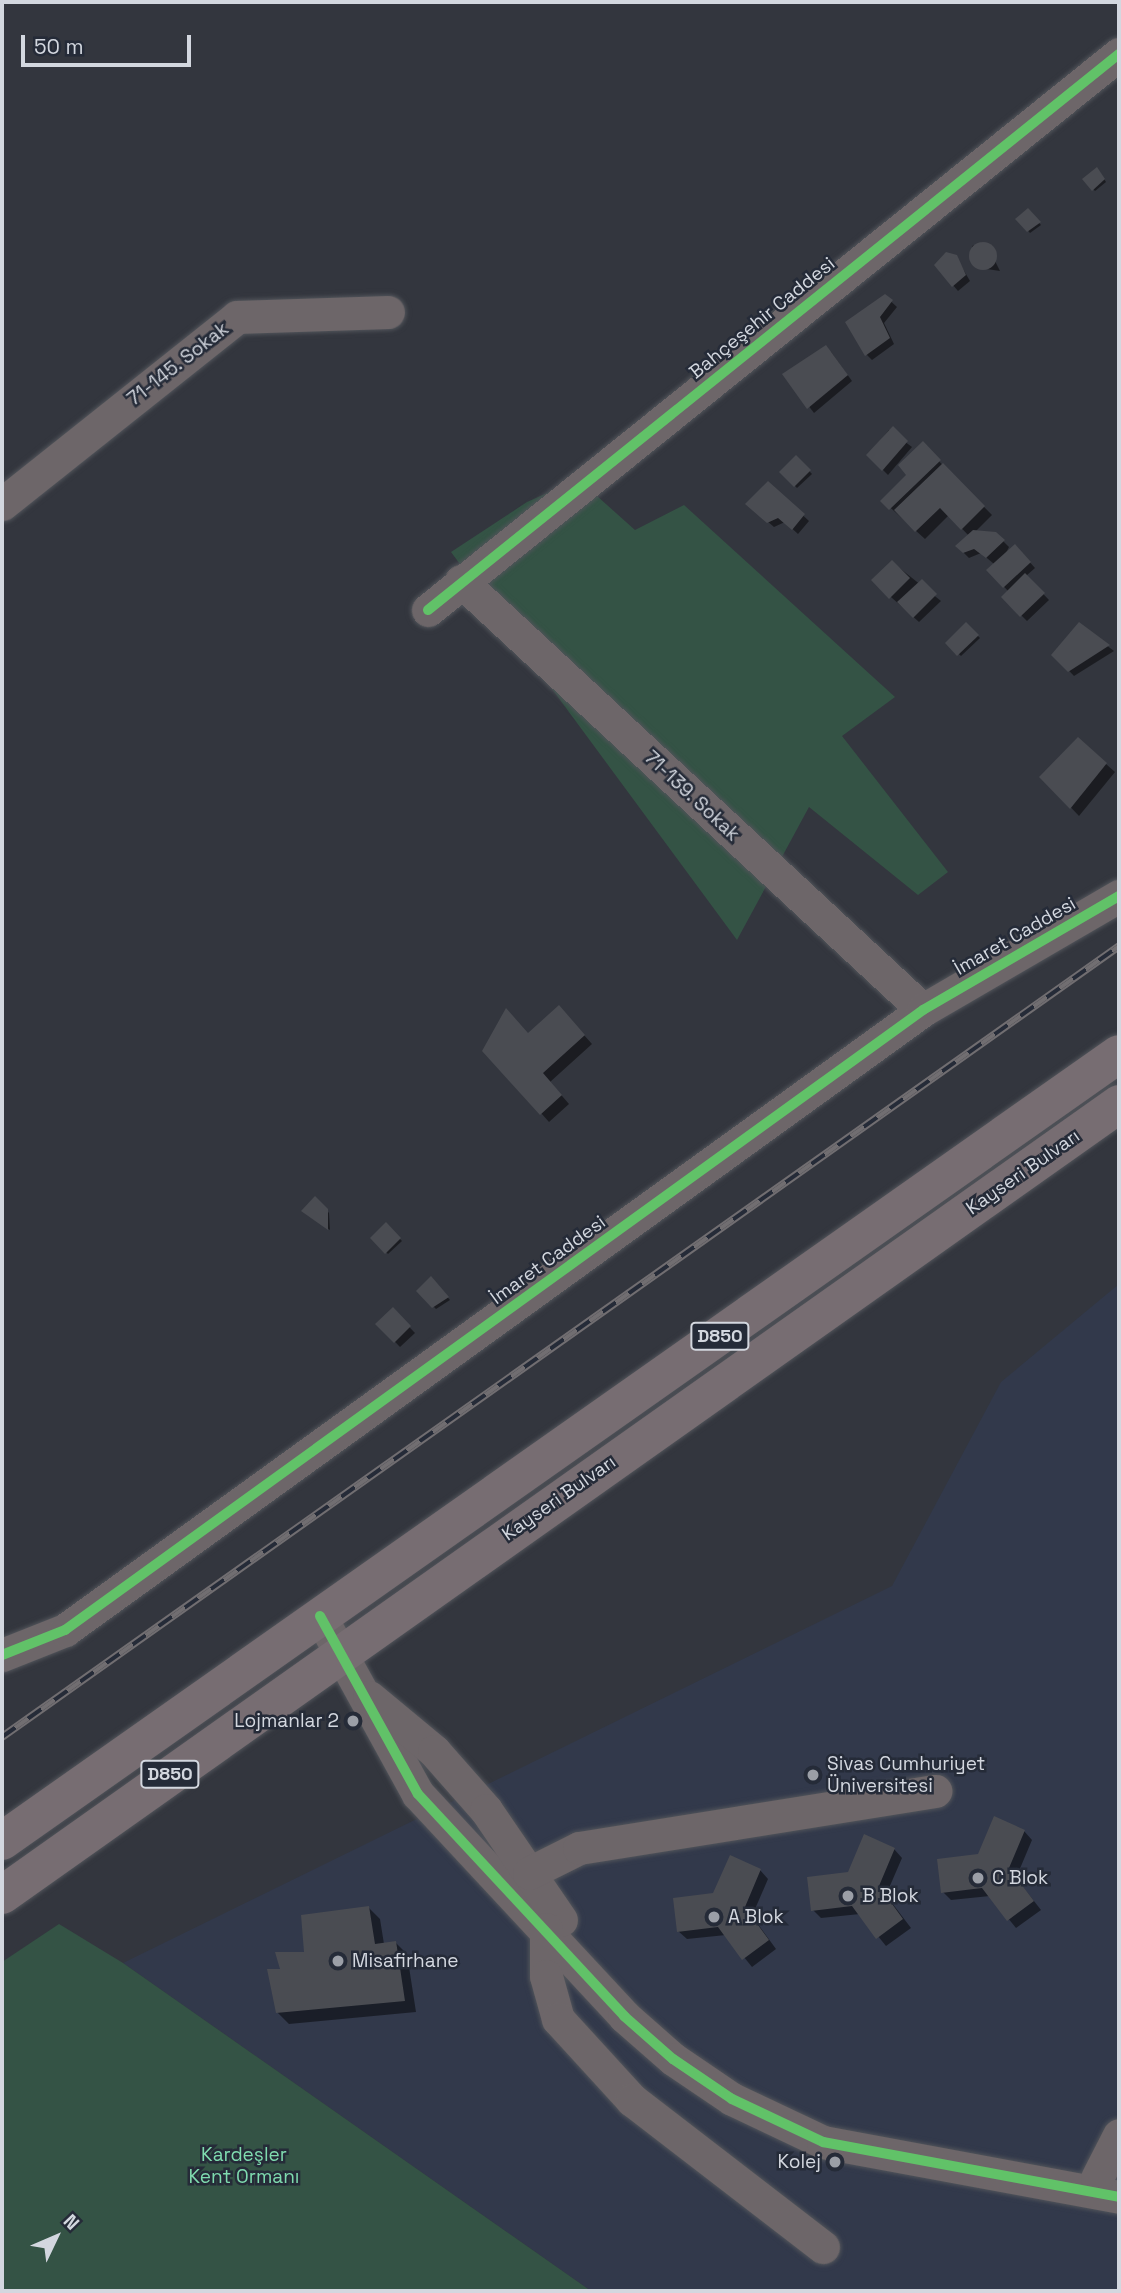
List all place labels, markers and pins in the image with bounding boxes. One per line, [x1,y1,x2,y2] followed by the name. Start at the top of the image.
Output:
[234,1710,339,1732] place label: Lojmanlar 2
[345,1713,361,1729] marker: Lojmanlar 2
[827,1753,985,1797] place label: Sivas Cumhuriyet Üniversitesi
[805,1767,821,1783] marker: Sivas Cumhuriyet Üniversitesi
[992,1867,1048,1889] place label: C Blok
[970,1870,986,1886] marker: C Blok
[862,1885,919,1907] place label: B Blok
[840,1888,856,1904] marker: B Blok
[728,1906,784,1928] place label: A Blok
[706,1909,722,1925] marker: A Blok
[352,1950,459,1972] place label: Misafirhane
[330,1953,346,1969] marker: Misafirhane
[777,2151,821,2173] place label: Kolej
[827,2154,843,2170] marker: Kolej

